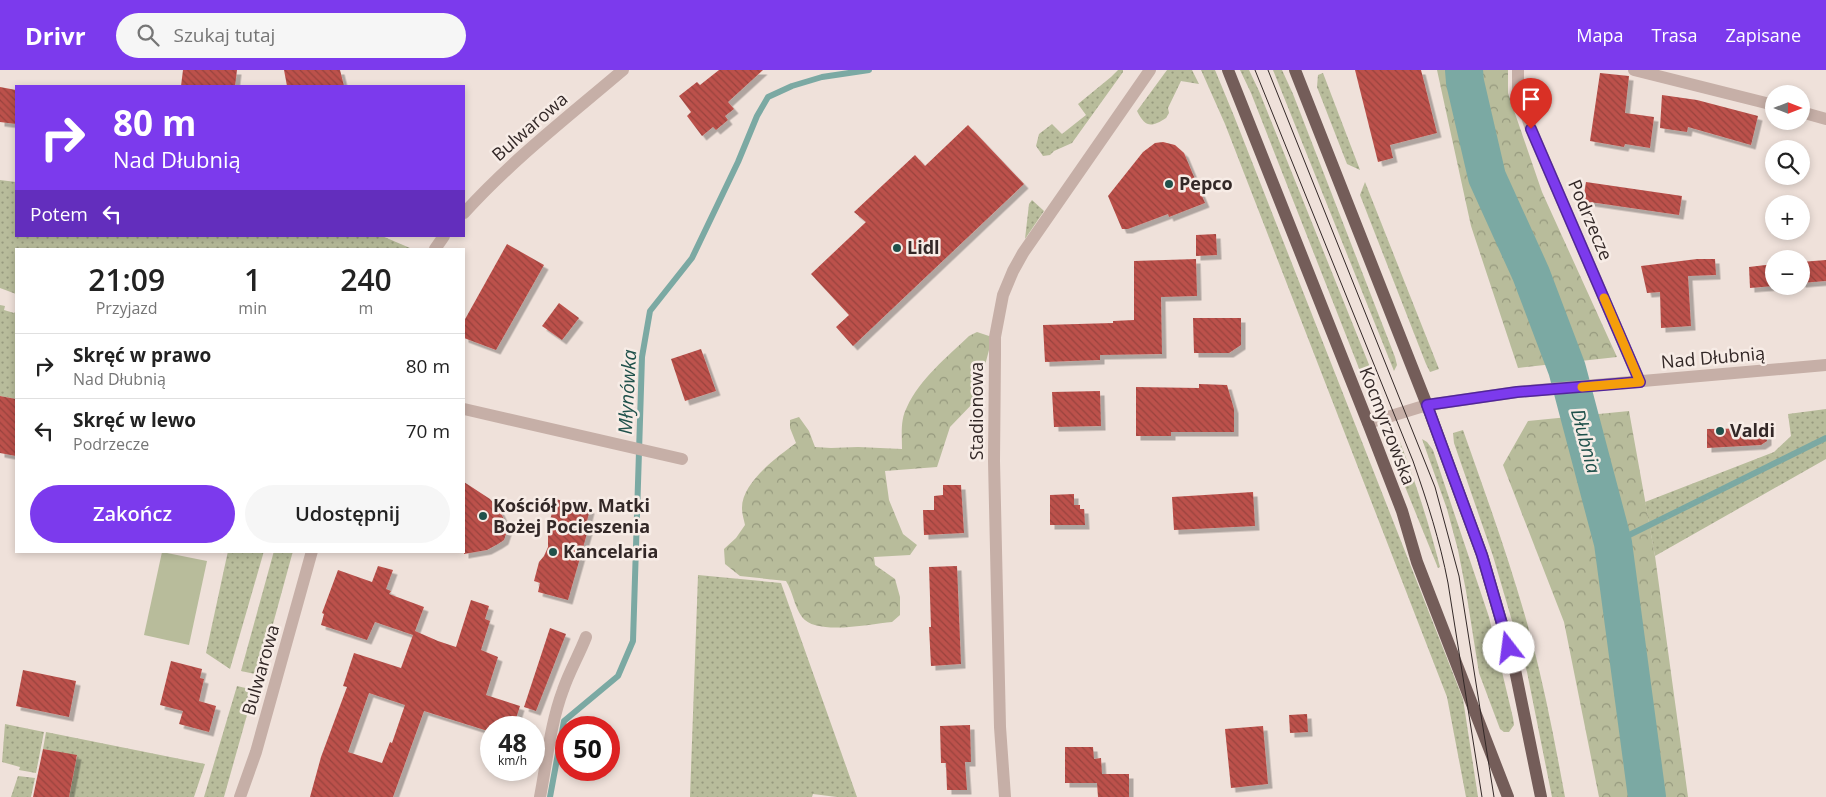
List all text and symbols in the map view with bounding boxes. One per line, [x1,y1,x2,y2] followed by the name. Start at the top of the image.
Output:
[116,13,466,58] search box
[25,19,86,52] text: Drivr
[134,21,162,49] icon: search
[174,22,275,48] text: Szukaj tutaj
[1576,23,1624,47] text: Mapa
[1652,23,1697,47] text: Trasa
[1725,23,1801,47] text: Zapisane
[1510,78,1552,129] pin
[1517,85,1545,113] icon: arrive
[1765,85,1810,130] north arrow
[1765,85,1810,295] map controls
[486,87,572,166] street label: Bulwarowa
[113,99,196,146] text: 80 m
[30,105,95,170] icon: right
[1765,140,1810,185] button: search
[113,144,241,174] text: Nad Dłubnią
[1179,171,1233,195] place label: Pepco
[1563,175,1619,264] street label: Podrzecze
[1163,178,1175,190] marker: Pepco
[1765,195,1810,240] button: +
[98,200,126,228] icon: left
[30,201,88,227] text: Potem
[907,235,940,259] place label: Lidl
[891,242,903,254] marker: Lidl
[1765,250,1810,295] button: −
[88,259,165,300] text: 21:09
[244,259,261,300] text: 1
[340,259,392,300] text: 240
[96,297,158,319] text: Przyjazd
[238,297,267,319] text: min
[359,297,373,319] text: m
[1660,340,1766,374] street label: Nad Dłubnią
[73,342,211,368] text: Skręć w prawo
[612,349,642,435] water label: Młynówka
[30,352,58,380] icon: right
[406,353,450,379] text: 80 m
[964,362,988,460] street label: Stadionowa
[1354,363,1421,488] street label: Kocmyrzowska
[73,368,166,390] text: Nad Dłubnią
[1565,406,1607,476] water label: Dłubnia
[73,407,196,433] text: Skręć w lewo
[30,417,58,445] icon: left
[406,418,450,444] text: 70 m
[1730,418,1775,442] place label: Valdi
[1714,425,1726,437] marker: Valdi
[73,433,149,455] text: Podrzecze
[30,485,235,543] button: Zakończ
[245,485,450,543] button: Udostępnij
[493,493,650,538] place label: Kościół pw. Matki Bożej Pocieszenia
[477,510,489,522] marker: Kościół pw. Matki Bożej Pocieszenia
[563,539,658,563] place label: Kancelaria
[547,546,559,558] marker: Kancelaria
[1482,621,1534,673] position arrow
[236,622,284,718] street label: Bulwarowa
[555,716,620,781] speed limit sign: 50
[498,725,527,759] text: 48
[498,752,527,769] text: km/h

